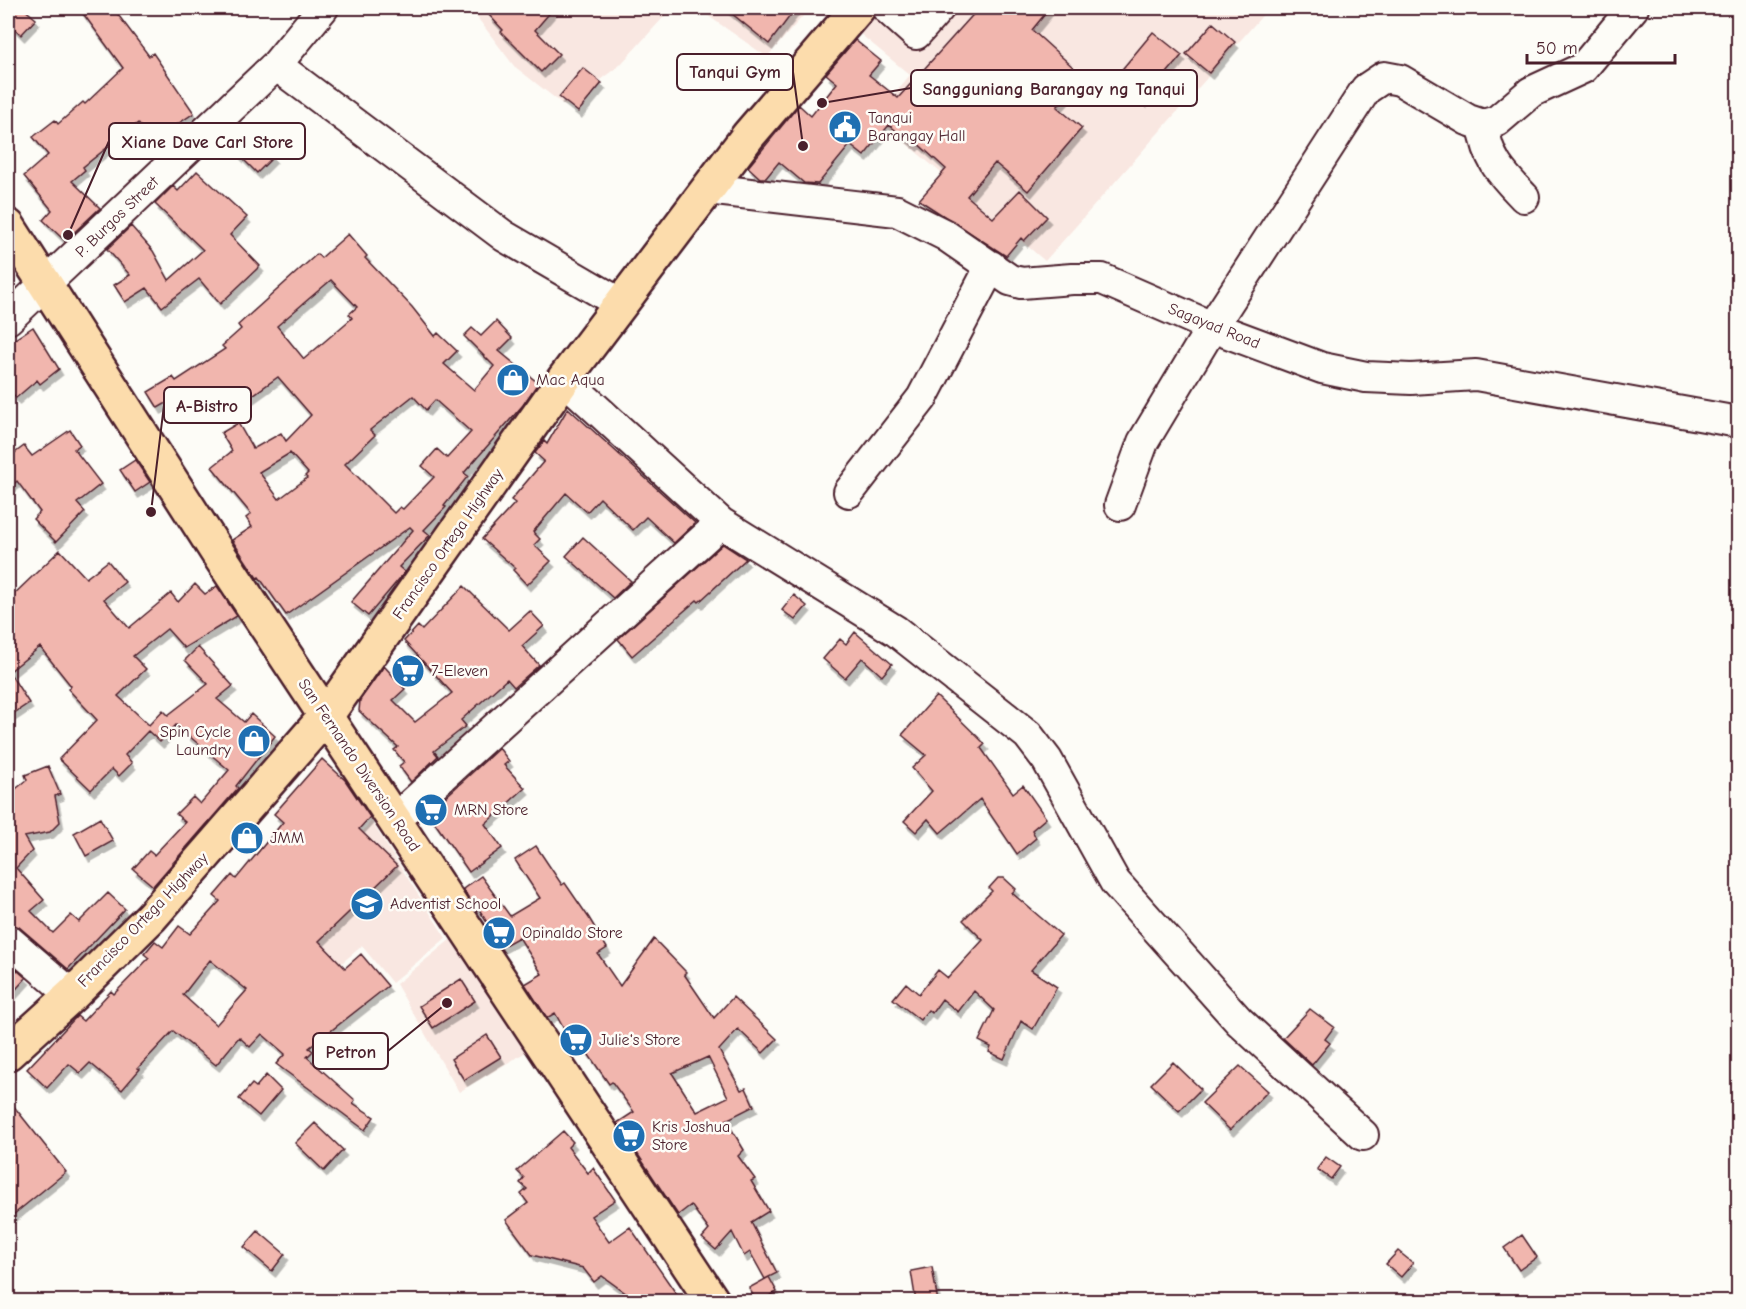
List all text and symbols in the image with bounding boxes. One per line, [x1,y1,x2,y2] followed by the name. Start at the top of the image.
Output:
[1527,27,1676,65] scale bar
[1536,38,1578,59] text: 50 m
[677,54,793,90] callout: Tanqui Gym
[689,62,781,83] text: Tanqui Gym
[911,70,1197,106] callout: Sangguniang Barangay ng Tanqui
[923,79,1185,100] text: Sangguniang Barangay ng Tanqui
[827,109,863,145] public building icon: Tanqui Barangay Hall
[868,109,965,145] place label: Tanqui Barangay Hall
[109,123,305,159] callout: Xiane Dave Carl Store
[121,132,293,153] text: Xiane Dave Carl Store
[72,173,163,261] street label: P. Burgos Street
[1165,299,1263,353] street label: Sagayad Road
[495,362,531,398] shop icon: Mac Aqua
[536,371,605,389] place label: Mac Aqua
[164,387,251,423] callout: A-Bistro
[176,396,238,417] text: A-Bistro
[389,465,507,623] street label: Francisco Ortega Highway
[390,653,426,689] supermarket icon: 7-Eleven
[431,662,488,680] place label: 7-Eleven
[294,675,424,855] street label: San Fernando Diversion Road
[160,723,232,759] place label: Spin Cycle Laundry
[236,723,272,759] shop icon: Spin Cycle Laundry
[413,792,449,828] supermarket icon: MRN Store
[454,801,528,819] place label: MRN Store
[229,820,265,856] shop icon: JMM
[270,829,304,847] place label: JMM
[74,849,212,991] street label: Francisco Ortega Highway
[349,886,385,922] school or university icon: Adventist School
[390,895,501,913] place label: Adventist School
[481,915,517,951] supermarket icon: Opinaldo Store
[522,924,623,942] place label: Opinaldo Store
[558,1022,594,1058] supermarket icon: Julie's Store
[599,1031,680,1049] place label: Julie's Store
[313,1033,388,1069] callout: Petron
[326,1042,376,1063] text: Petron
[611,1118,647,1154] supermarket icon: Kris Joshua Store
[652,1118,730,1154] place label: Kris Joshua Store

